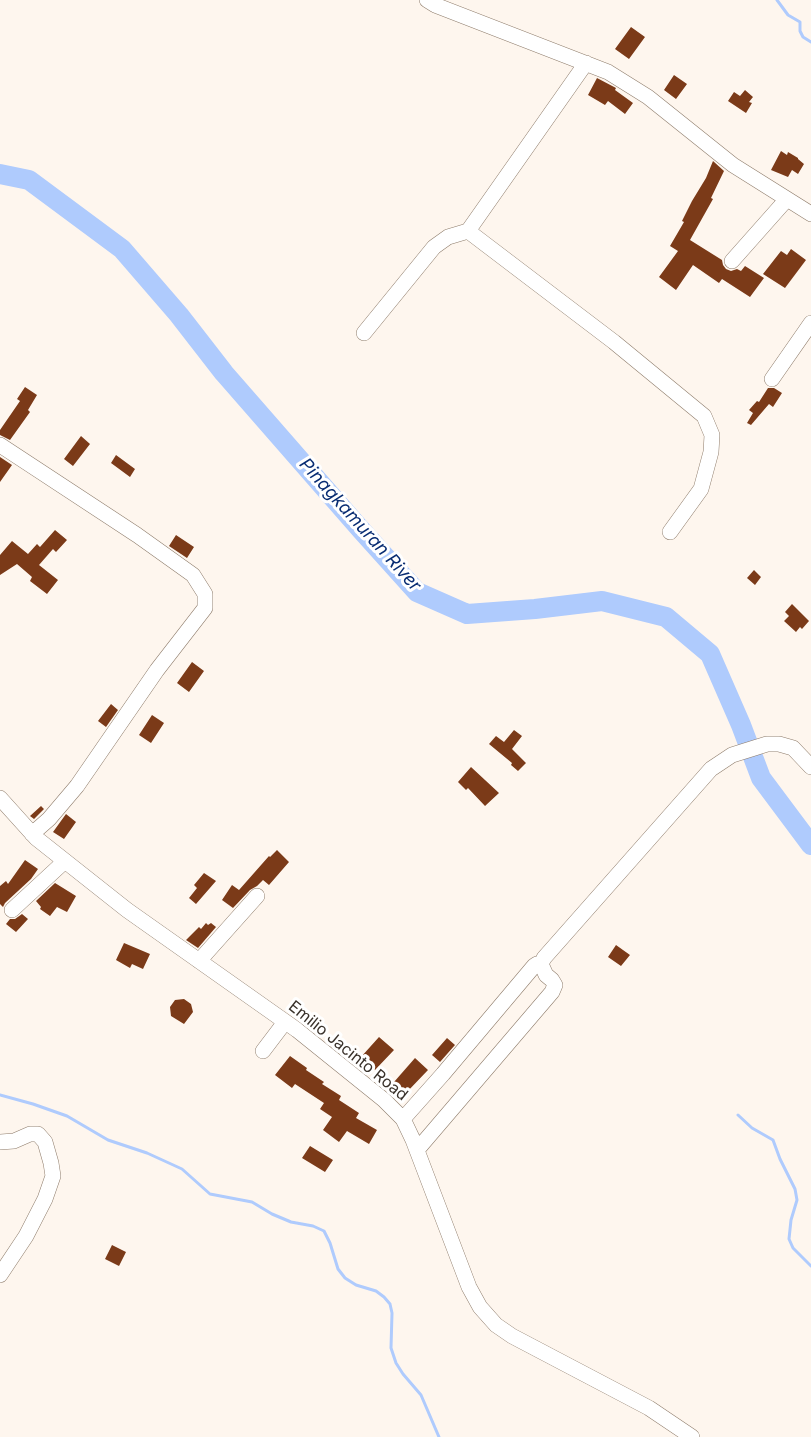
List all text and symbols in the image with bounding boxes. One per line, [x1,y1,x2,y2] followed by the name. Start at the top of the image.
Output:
[295,454,425,596] water label: Pinagkamuran River
[285,997,411,1105] street label: Emilio Jacinto Road

